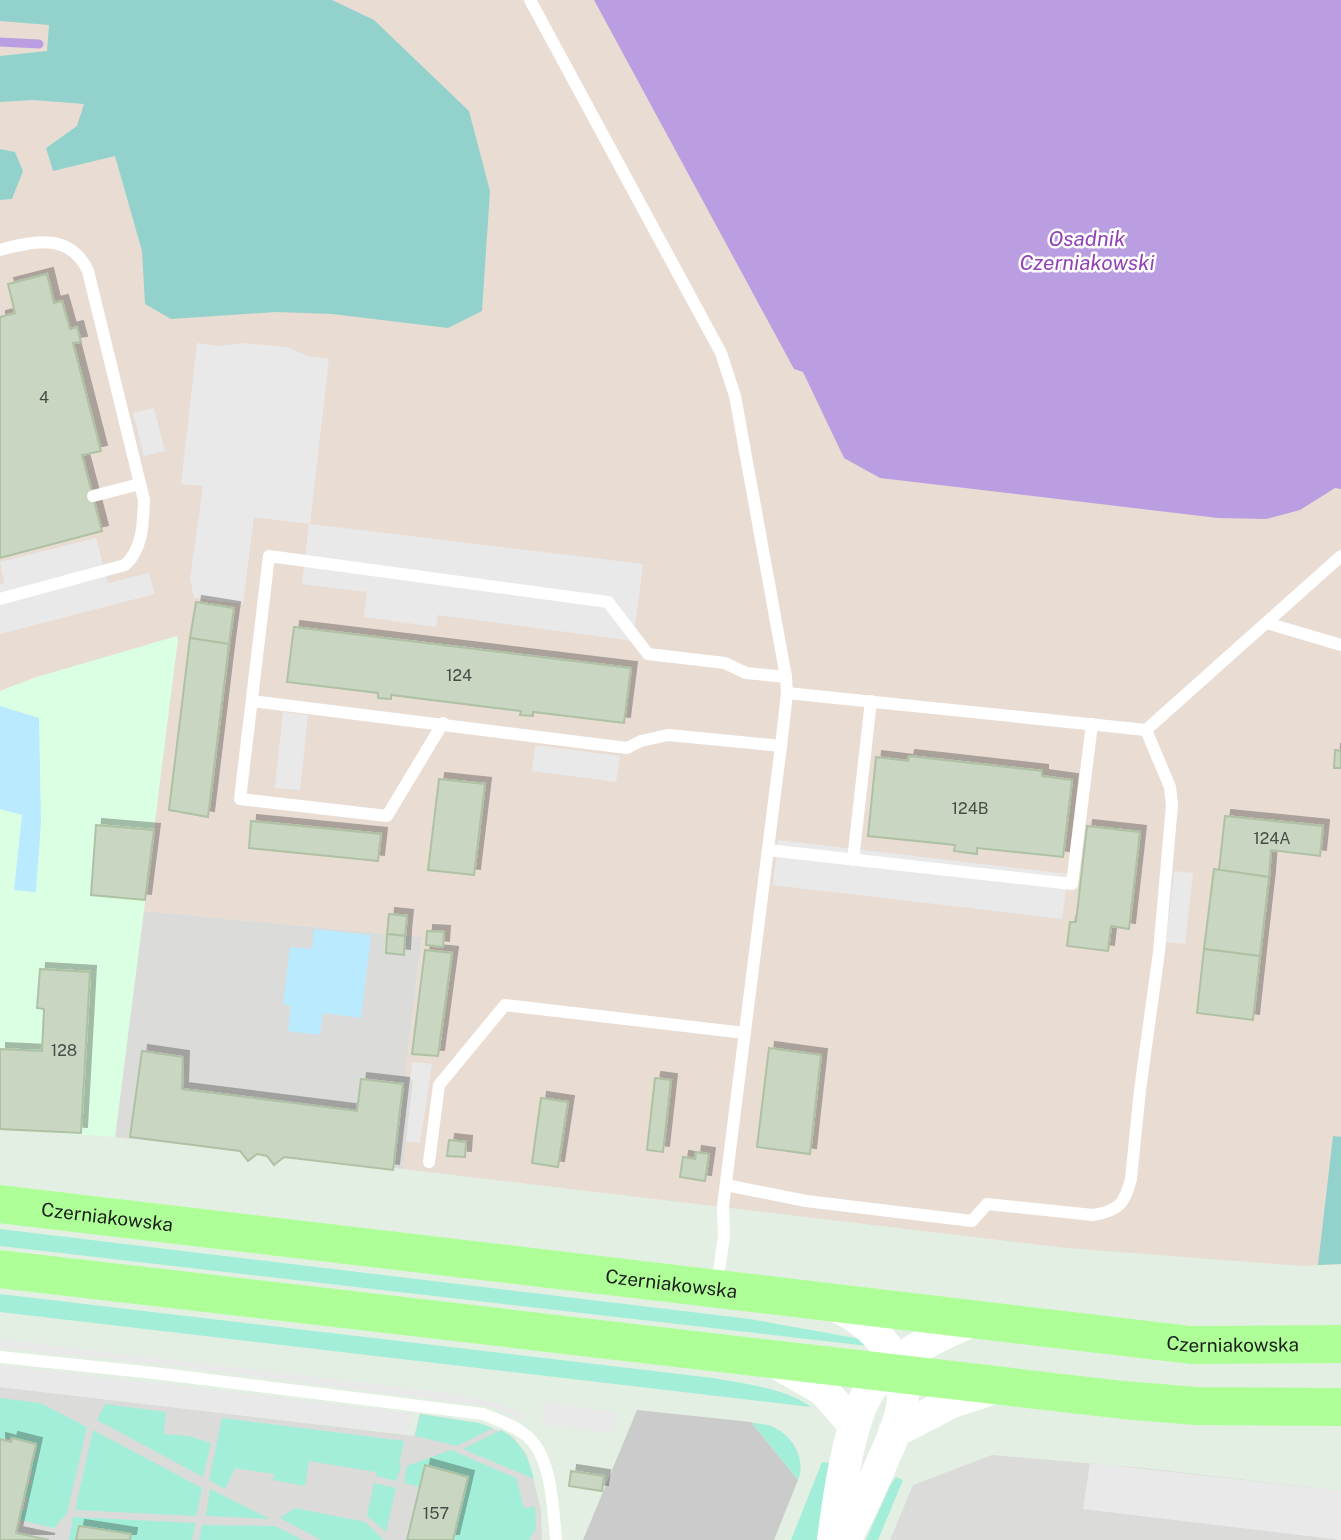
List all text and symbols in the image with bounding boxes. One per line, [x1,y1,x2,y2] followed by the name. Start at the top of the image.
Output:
[1019,226,1155,275] water label: Osadnik Czerniakowski
[39,388,49,407] house number: 4
[446,666,472,685] house number: 124
[952,799,988,818] house number: 124B
[1253,829,1291,848] house number: 124A
[51,1041,77,1060] house number: 128
[40,1198,174,1235] street label: Czerniakowska
[604,1265,738,1302] street label: Czerniakowska
[1165,1331,1299,1356] street label: Czerniakowska
[423,1504,449,1523] house number: 157

